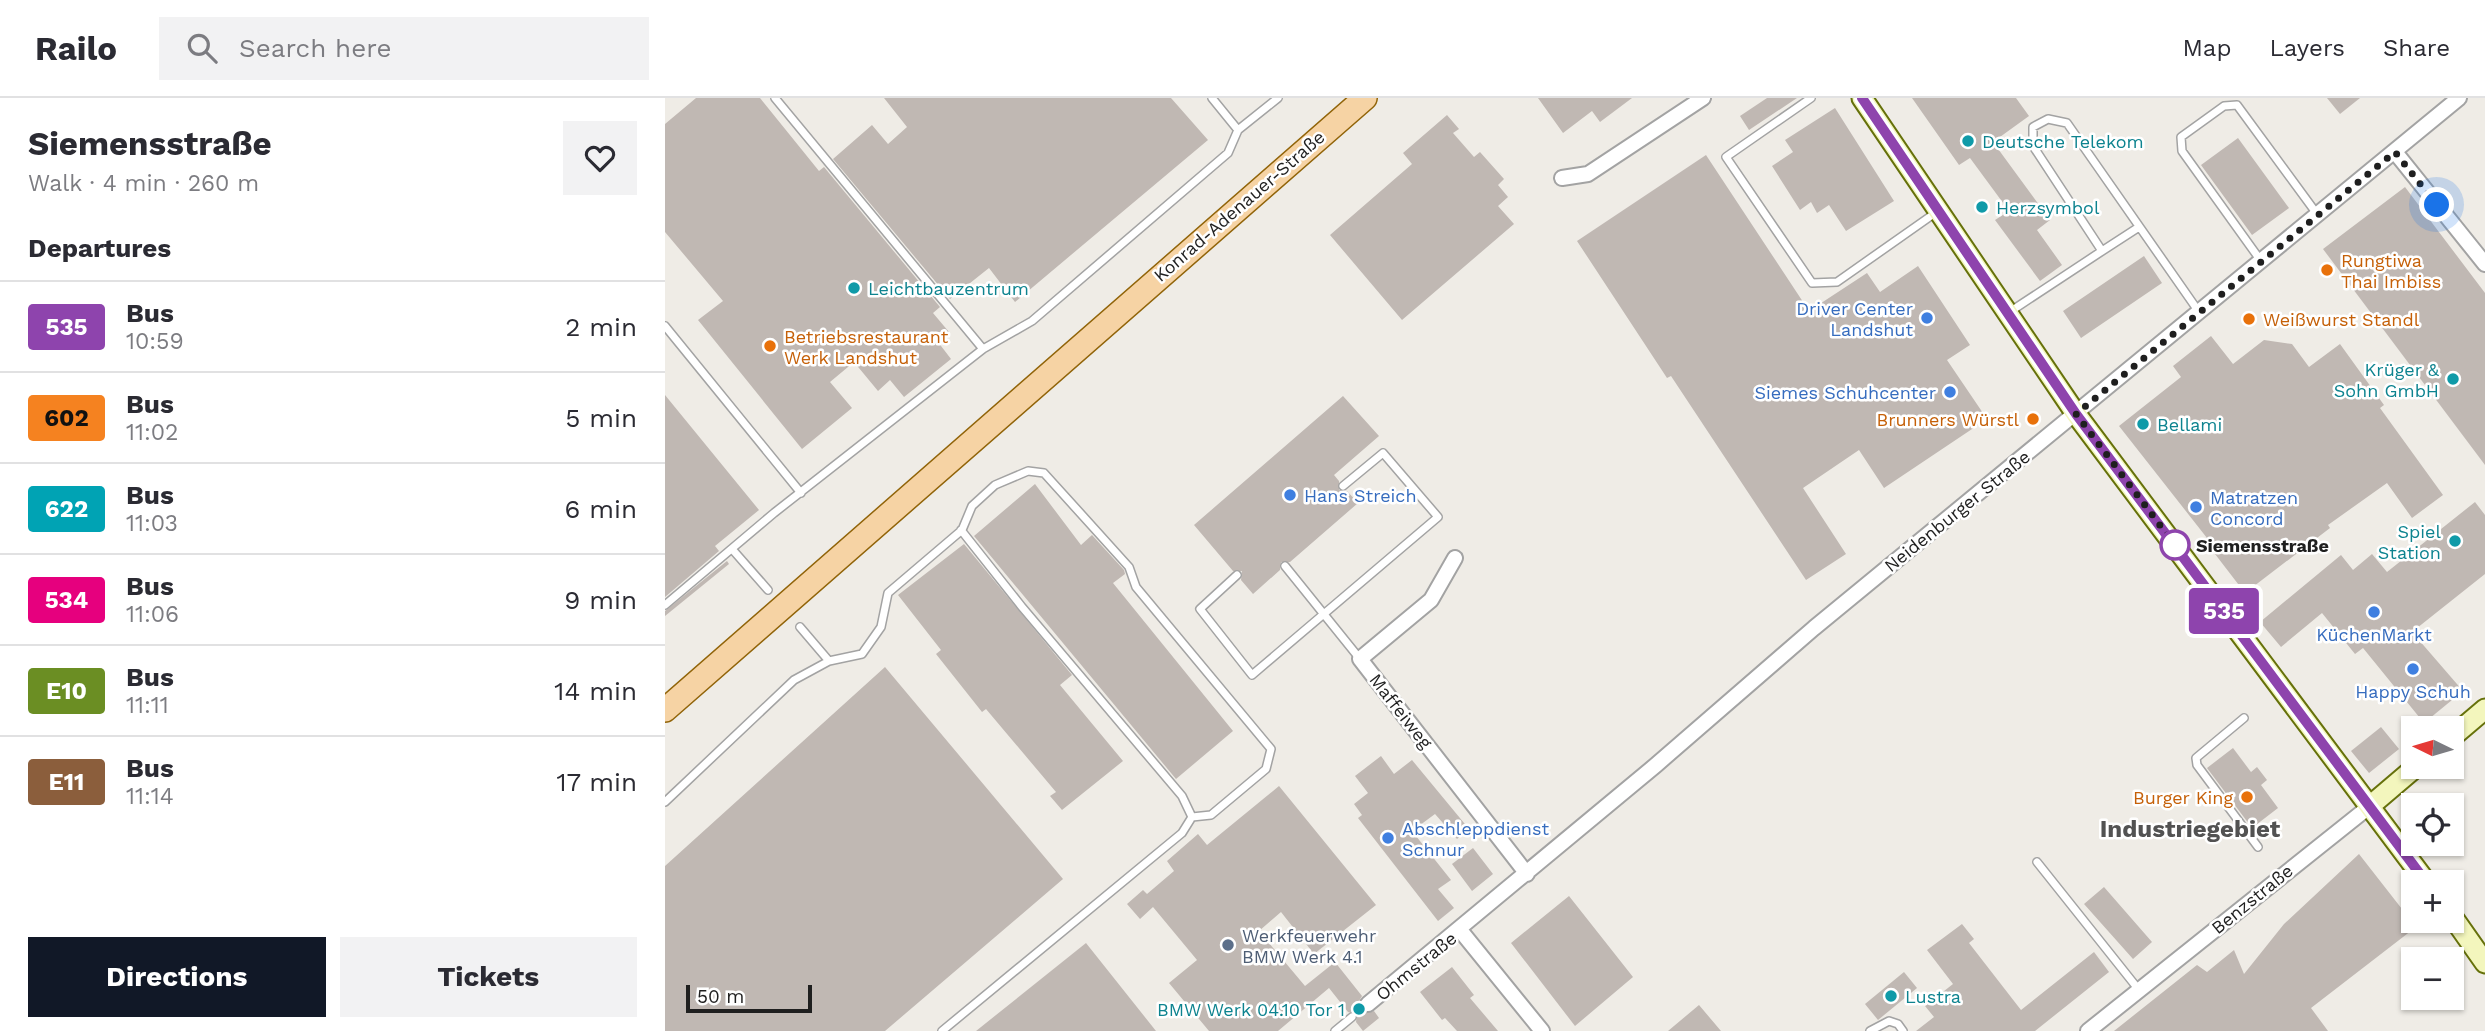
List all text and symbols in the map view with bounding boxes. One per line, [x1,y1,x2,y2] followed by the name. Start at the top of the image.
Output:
[159,17,649,80] search box
[35,29,117,68] text: Railo
[183,29,221,67] icon: search
[239,33,391,63] text: Search here
[2183,34,2231,62] text: Map
[2269,34,2345,62] text: Layers
[2383,34,2450,62] text: Share
[563,121,637,195] button: heart
[28,124,272,163] text: Siemensstraße
[1149,126,1329,286] street label: Konrad-Adenauer-Straße
[1982,131,2144,152] place label: Deutsche Telekom
[1960,133,1976,149] marker: Deutsche Telekom
[28,170,259,197] text: Walk · 4 min · 260 m
[2419,187,2454,222] your location
[1996,197,2100,218] place label: Herzsymbol
[1974,199,1990,215] marker: Herzsymbol
[28,233,171,263] text: Departures
[2341,250,2441,292] place label: Rungtiwa Thai Imbiss
[2319,262,2335,278] marker: Rungtiwa Thai Imbiss
[868,278,1029,299] place label: Leichtbauzentrum
[846,280,862,296] marker: Leichtbauzentrum
[126,298,174,328] text: Bus
[1796,298,1913,340] place label: Driver Center Landshut
[2263,309,2420,330] place label: Weißwurst Standl
[1919,310,1935,326] marker: Driver Center Landshut
[2241,311,2257,327] marker: Weißwurst Standl
[565,312,637,342] text: 2 min
[45,313,88,341] text: 535
[784,326,949,368] place label: Betriebsrestaurant Werk Landshut
[126,328,184,355] text: 10:59
[762,338,778,354] marker: Betriebsrestaurant Werk Landshut
[2334,359,2440,401] place label: Krüger & Sohn GmbH
[2445,371,2461,387] marker: Krüger & Sohn GmbH
[1754,382,1936,403] place label: Siemes Schuhcenter
[1942,384,1958,400] marker: Siemes Schuhcenter
[126,389,174,419] text: Bus
[565,403,637,433] text: 5 min
[44,404,89,432] text: 602
[1876,409,2019,430] place label: Brunners Würstl
[2025,411,2041,427] marker: Brunners Würstl
[2157,414,2222,435] place label: Bellami
[2135,416,2151,432] marker: Bellami
[126,419,178,446] text: 11:02
[1880,446,2034,576] street label: Neidenburger Straße
[126,480,174,510] text: Bus
[1304,485,1417,506] place label: Hans Streich
[1282,487,1298,503] marker: Hans Streich
[2210,487,2298,529] place label: Matratzen Concord
[565,494,637,524] text: 6 min
[45,495,88,523] text: 622
[2188,499,2204,515] marker: Matratzen Concord
[126,510,178,537] text: 11:03
[2378,521,2441,563] place label: Spiel Station
[2160,530,2190,560] marker: Siemensstraße
[2447,533,2463,549] marker: Spiel Station
[2196,535,2329,556] place label: Siemensstraße
[126,571,174,601] text: Bus
[564,585,637,615] text: 9 min
[45,586,88,614] text: 534
[2184,588,2264,634] line badge: 535
[2203,597,2245,625] text: 535
[126,601,179,628] text: 11:06
[2366,604,2382,620] marker: KüchenMarkt
[2316,624,2432,645] place label: KüchenMarkt
[2405,661,2421,677] marker: Happy Schuh
[126,662,174,692] text: Bus
[1365,669,1437,753] street label: Maffeiweg
[554,676,637,706] text: 14 min
[46,677,87,705] text: E10
[2355,681,2471,702] place label: Happy Schuh
[126,692,169,719] text: 11:11
[2401,716,2464,779] north arrow
[2401,716,2464,1010] map controls
[126,753,174,783] text: Bus
[556,767,637,797] text: 17 min
[49,768,84,796] text: E11
[126,783,174,810] text: 11:14
[2133,787,2233,808] place label: Burger King
[2239,789,2255,805] marker: Burger King
[2401,793,2464,856] button: locate
[2100,815,2281,843] district label: Industriegebiet
[1402,818,1549,860] place label: Abschleppdienst Schnur
[1380,830,1396,846] marker: Abschleppdienst Schnur
[2207,860,2297,938] street label: Benzstraße
[2401,870,2464,933] button: +
[1242,925,1376,967] place label: Werkfeuerwehr BMW Werk 4.1
[1372,927,1460,1005] street label: Ohmstraße
[28,937,326,1017] button: Directions
[340,937,637,1017] button: Tickets
[1220,937,1236,953] marker: Werkfeuerwehr BMW Werk 4.1
[2401,947,2464,1010] button: −
[686,982,812,1014] scale bar
[697,985,744,1008] text: 50 m
[1905,986,1961,1007] place label: Lustra
[1883,988,1899,1004] marker: Lustra
[1157,999,1345,1020] place label: BMW Werk 04.10 Tor 1
[1351,1001,1367,1017] marker: BMW Werk 04.10 Tor 1

